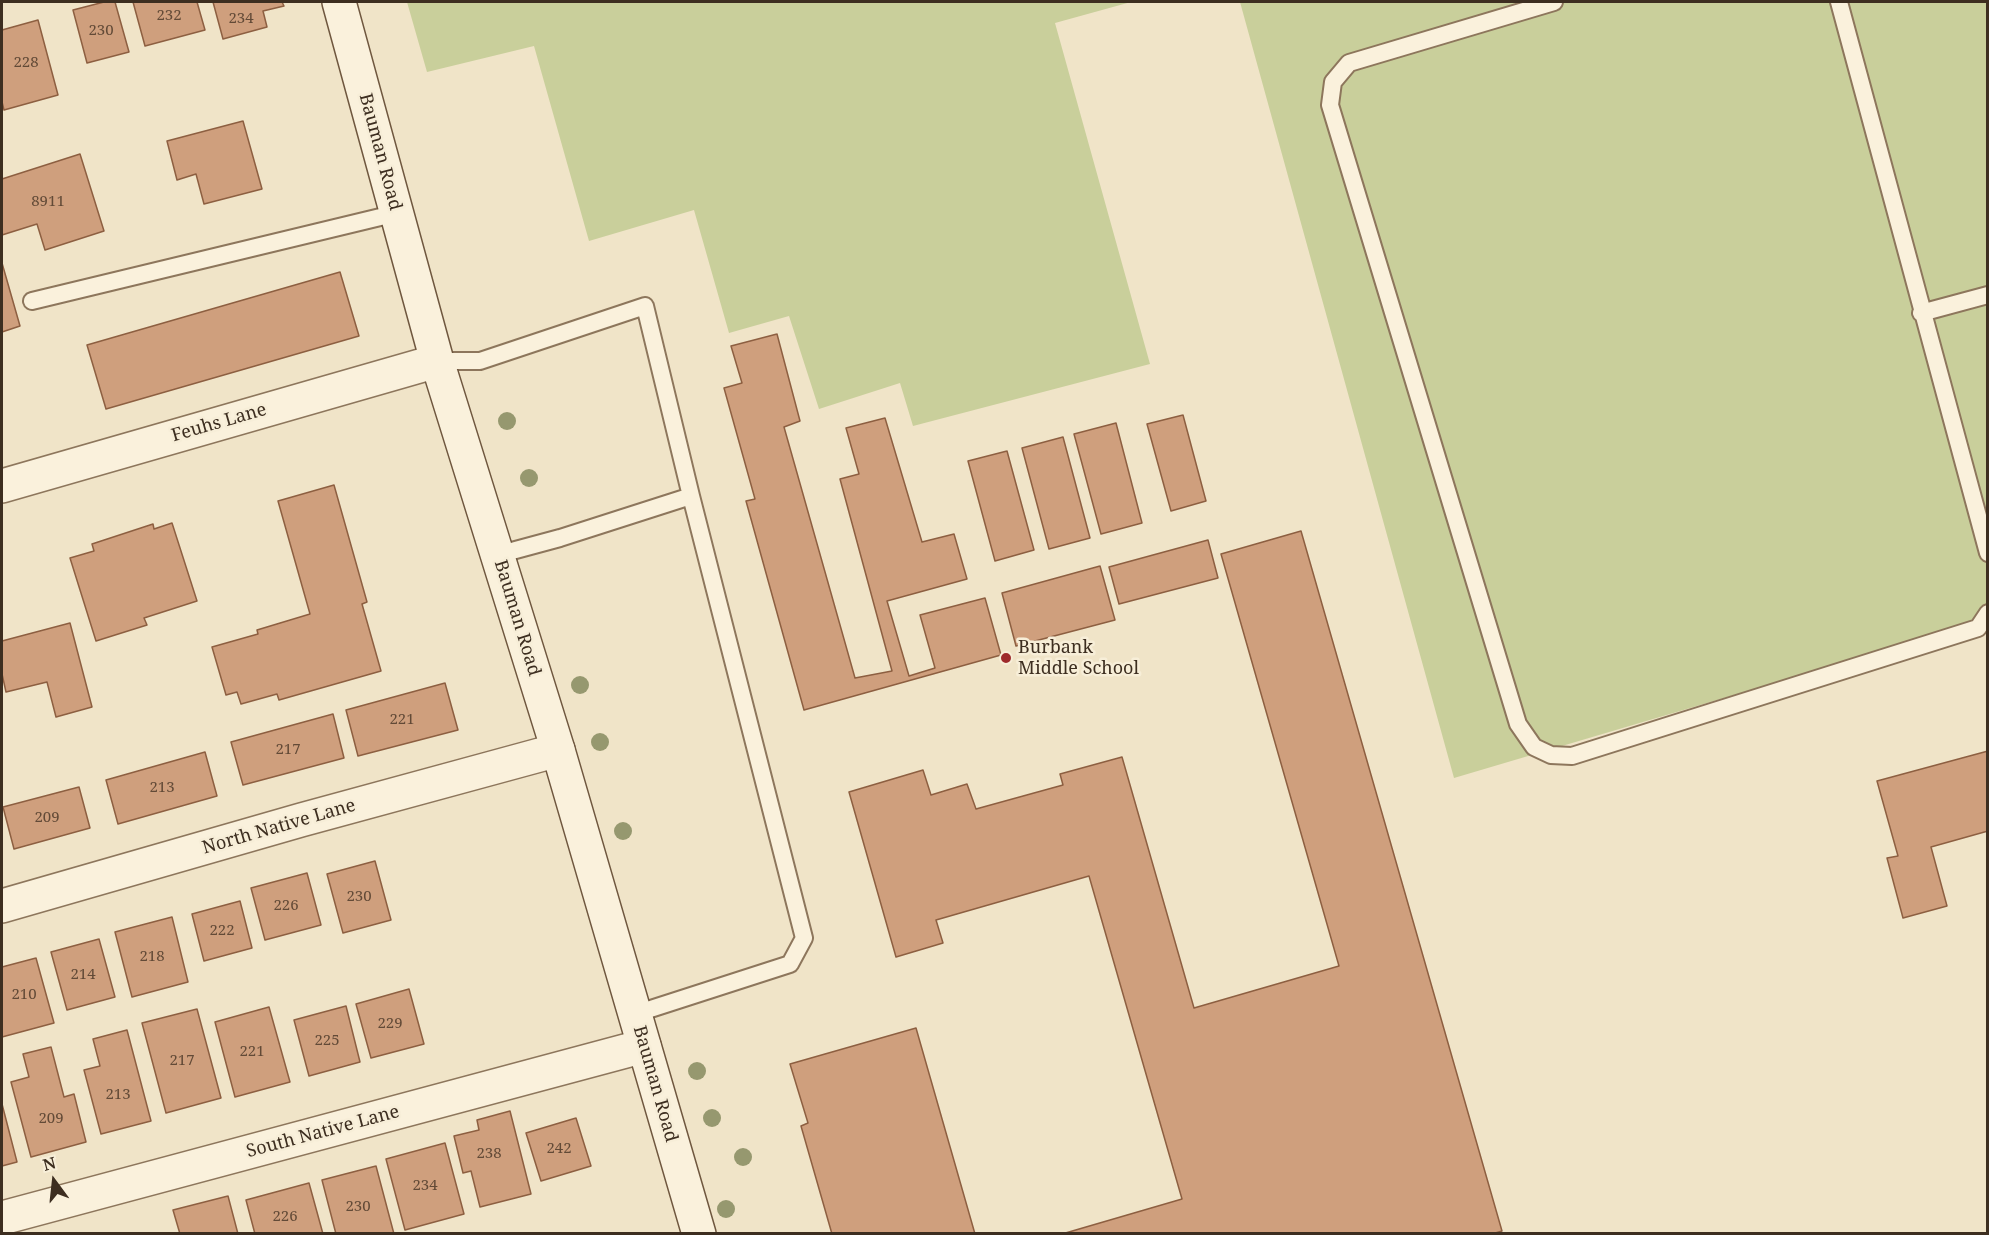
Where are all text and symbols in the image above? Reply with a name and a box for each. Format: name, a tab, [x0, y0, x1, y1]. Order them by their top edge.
house number: 232	[156, 7, 182, 25]
house number: 234	[228, 10, 254, 28]
house number: 230	[88, 22, 114, 40]
house number: 228	[13, 54, 39, 72]
street label: Bauman Road	[354, 91, 406, 213]
house number: 8911	[31, 193, 65, 211]
street label: Feuhs Lane	[169, 399, 269, 447]
street label: Bauman Road	[489, 557, 545, 679]
place label: Burbank Middle School	[1018, 637, 1139, 680]
marker: Burbank Middle School	[999, 651, 1013, 665]
house number: 221	[389, 711, 415, 729]
house number: 217	[275, 741, 301, 759]
house number: 213	[149, 779, 175, 797]
street label: North Native Lane	[200, 795, 358, 859]
house number: 209	[34, 809, 60, 827]
house number: 230	[346, 888, 372, 906]
house number: 226	[273, 897, 299, 915]
house number: 222	[209, 922, 235, 940]
house number: 218	[139, 948, 165, 966]
house number: 214	[70, 966, 96, 984]
house number: 210	[11, 986, 37, 1004]
house number: 229	[377, 1015, 403, 1033]
street label: Bauman Road	[628, 1023, 682, 1145]
house number: 225	[314, 1032, 340, 1050]
house number: 221	[239, 1043, 265, 1061]
house number: 217	[169, 1052, 195, 1070]
house number: 213	[105, 1086, 131, 1104]
street label: South Native Lane	[244, 1101, 402, 1163]
house number: 209	[38, 1110, 64, 1128]
house number: 242	[546, 1140, 572, 1158]
house number: 238	[476, 1145, 502, 1163]
north arrow	[24, 1151, 84, 1211]
text: N	[40, 1151, 58, 1176]
house number: 234	[412, 1177, 438, 1195]
house number: 230	[345, 1198, 371, 1216]
house number: 226	[272, 1208, 298, 1226]

